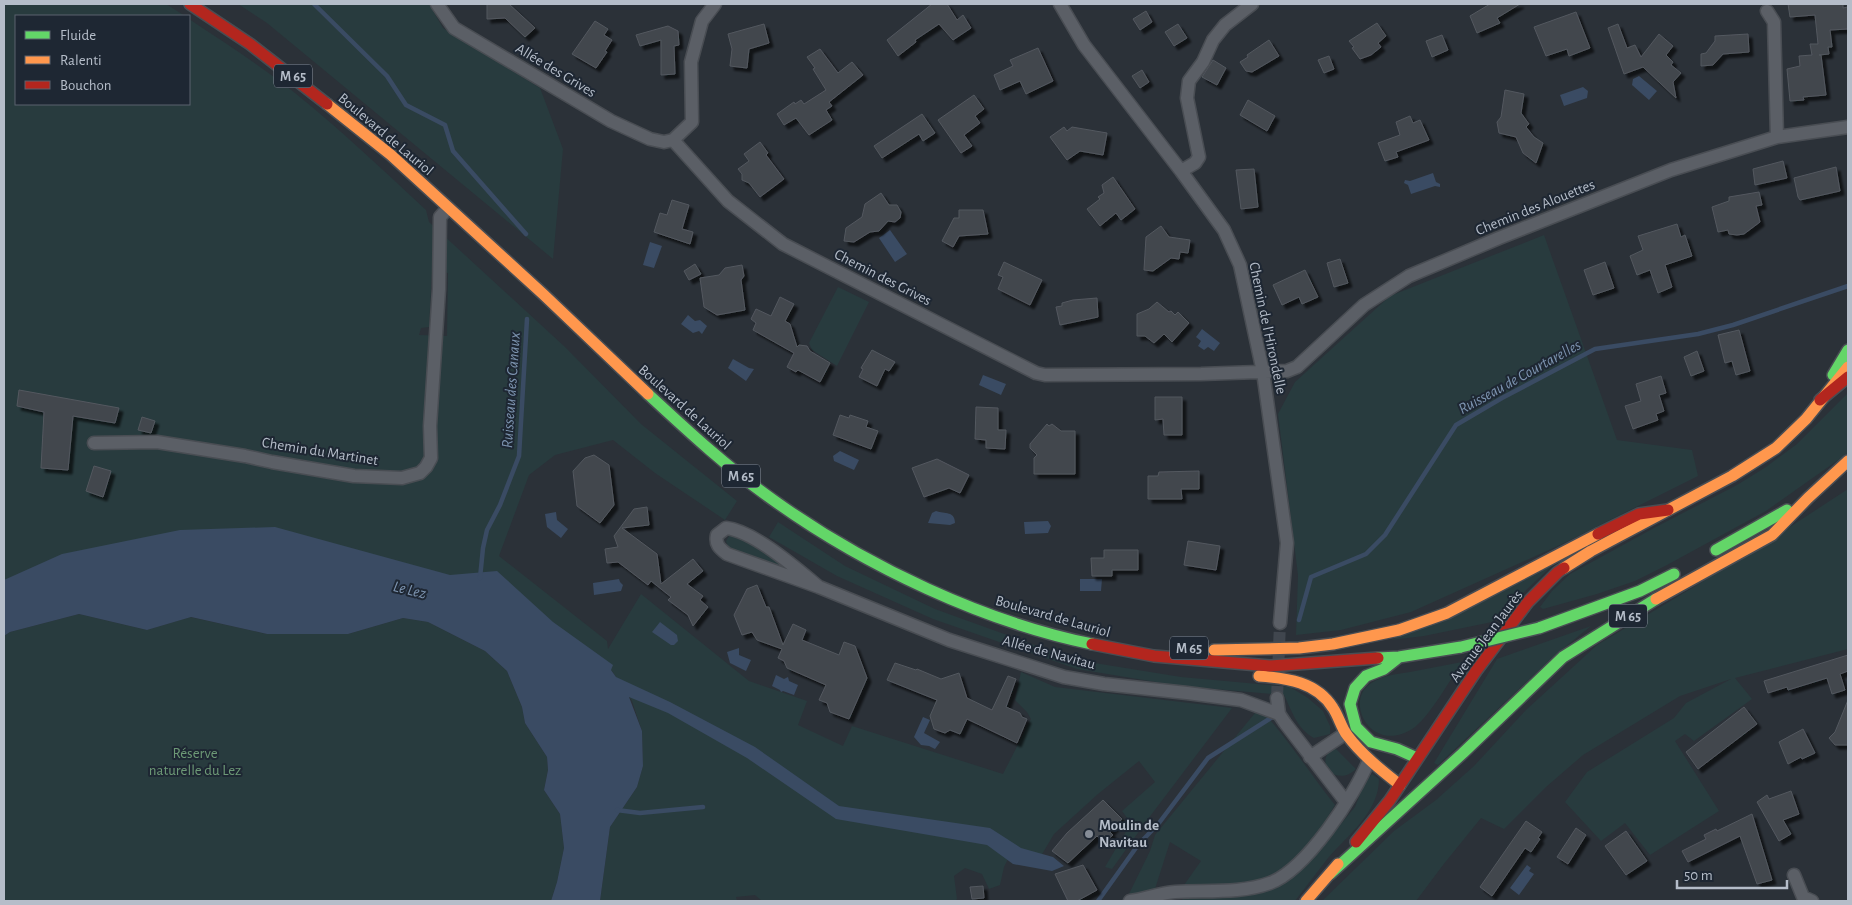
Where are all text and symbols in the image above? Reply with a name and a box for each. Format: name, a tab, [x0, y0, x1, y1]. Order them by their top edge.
legend	[15, 15, 190, 105]
text: Fluide	[60, 28, 96, 43]
street label: Allée des Grives	[513, 41, 599, 100]
text: Ralenti	[60, 53, 102, 68]
road number: M 65	[274, 64, 312, 88]
text: Bouchon	[60, 78, 111, 93]
street label: Boulevard de Lauriol	[335, 90, 436, 178]
street label: Chemin des Alouettes	[1473, 177, 1597, 238]
street label: Chemin des Grives	[832, 247, 934, 308]
street label: Chemin de l'Hirondelle	[1246, 261, 1289, 395]
water label: Ruisseau des Canaux	[499, 331, 523, 449]
water label: Ruisseau de Courtarelles	[1456, 337, 1583, 417]
street label: Boulevard de Lauriol	[635, 362, 734, 453]
street label: Chemin du Martinet	[261, 435, 379, 468]
road number: M 65	[722, 464, 760, 488]
water label: Le Lez	[392, 578, 428, 602]
street label: Avenue Jean Jaurès	[1447, 588, 1526, 685]
street label: Boulevard de Lauriol	[994, 593, 1112, 640]
road number: M 65	[1609, 604, 1647, 628]
street label: Allée de Navitau	[1001, 633, 1097, 672]
road number: M 65	[1170, 636, 1208, 660]
park label: Réserve naturelle du Lez	[149, 746, 241, 778]
place label: Moulin de Navitau	[1099, 818, 1159, 850]
marker: Moulin de Navitau	[1083, 828, 1095, 840]
scale bar	[1677, 858, 1787, 890]
text: 50 m	[1684, 868, 1713, 883]

